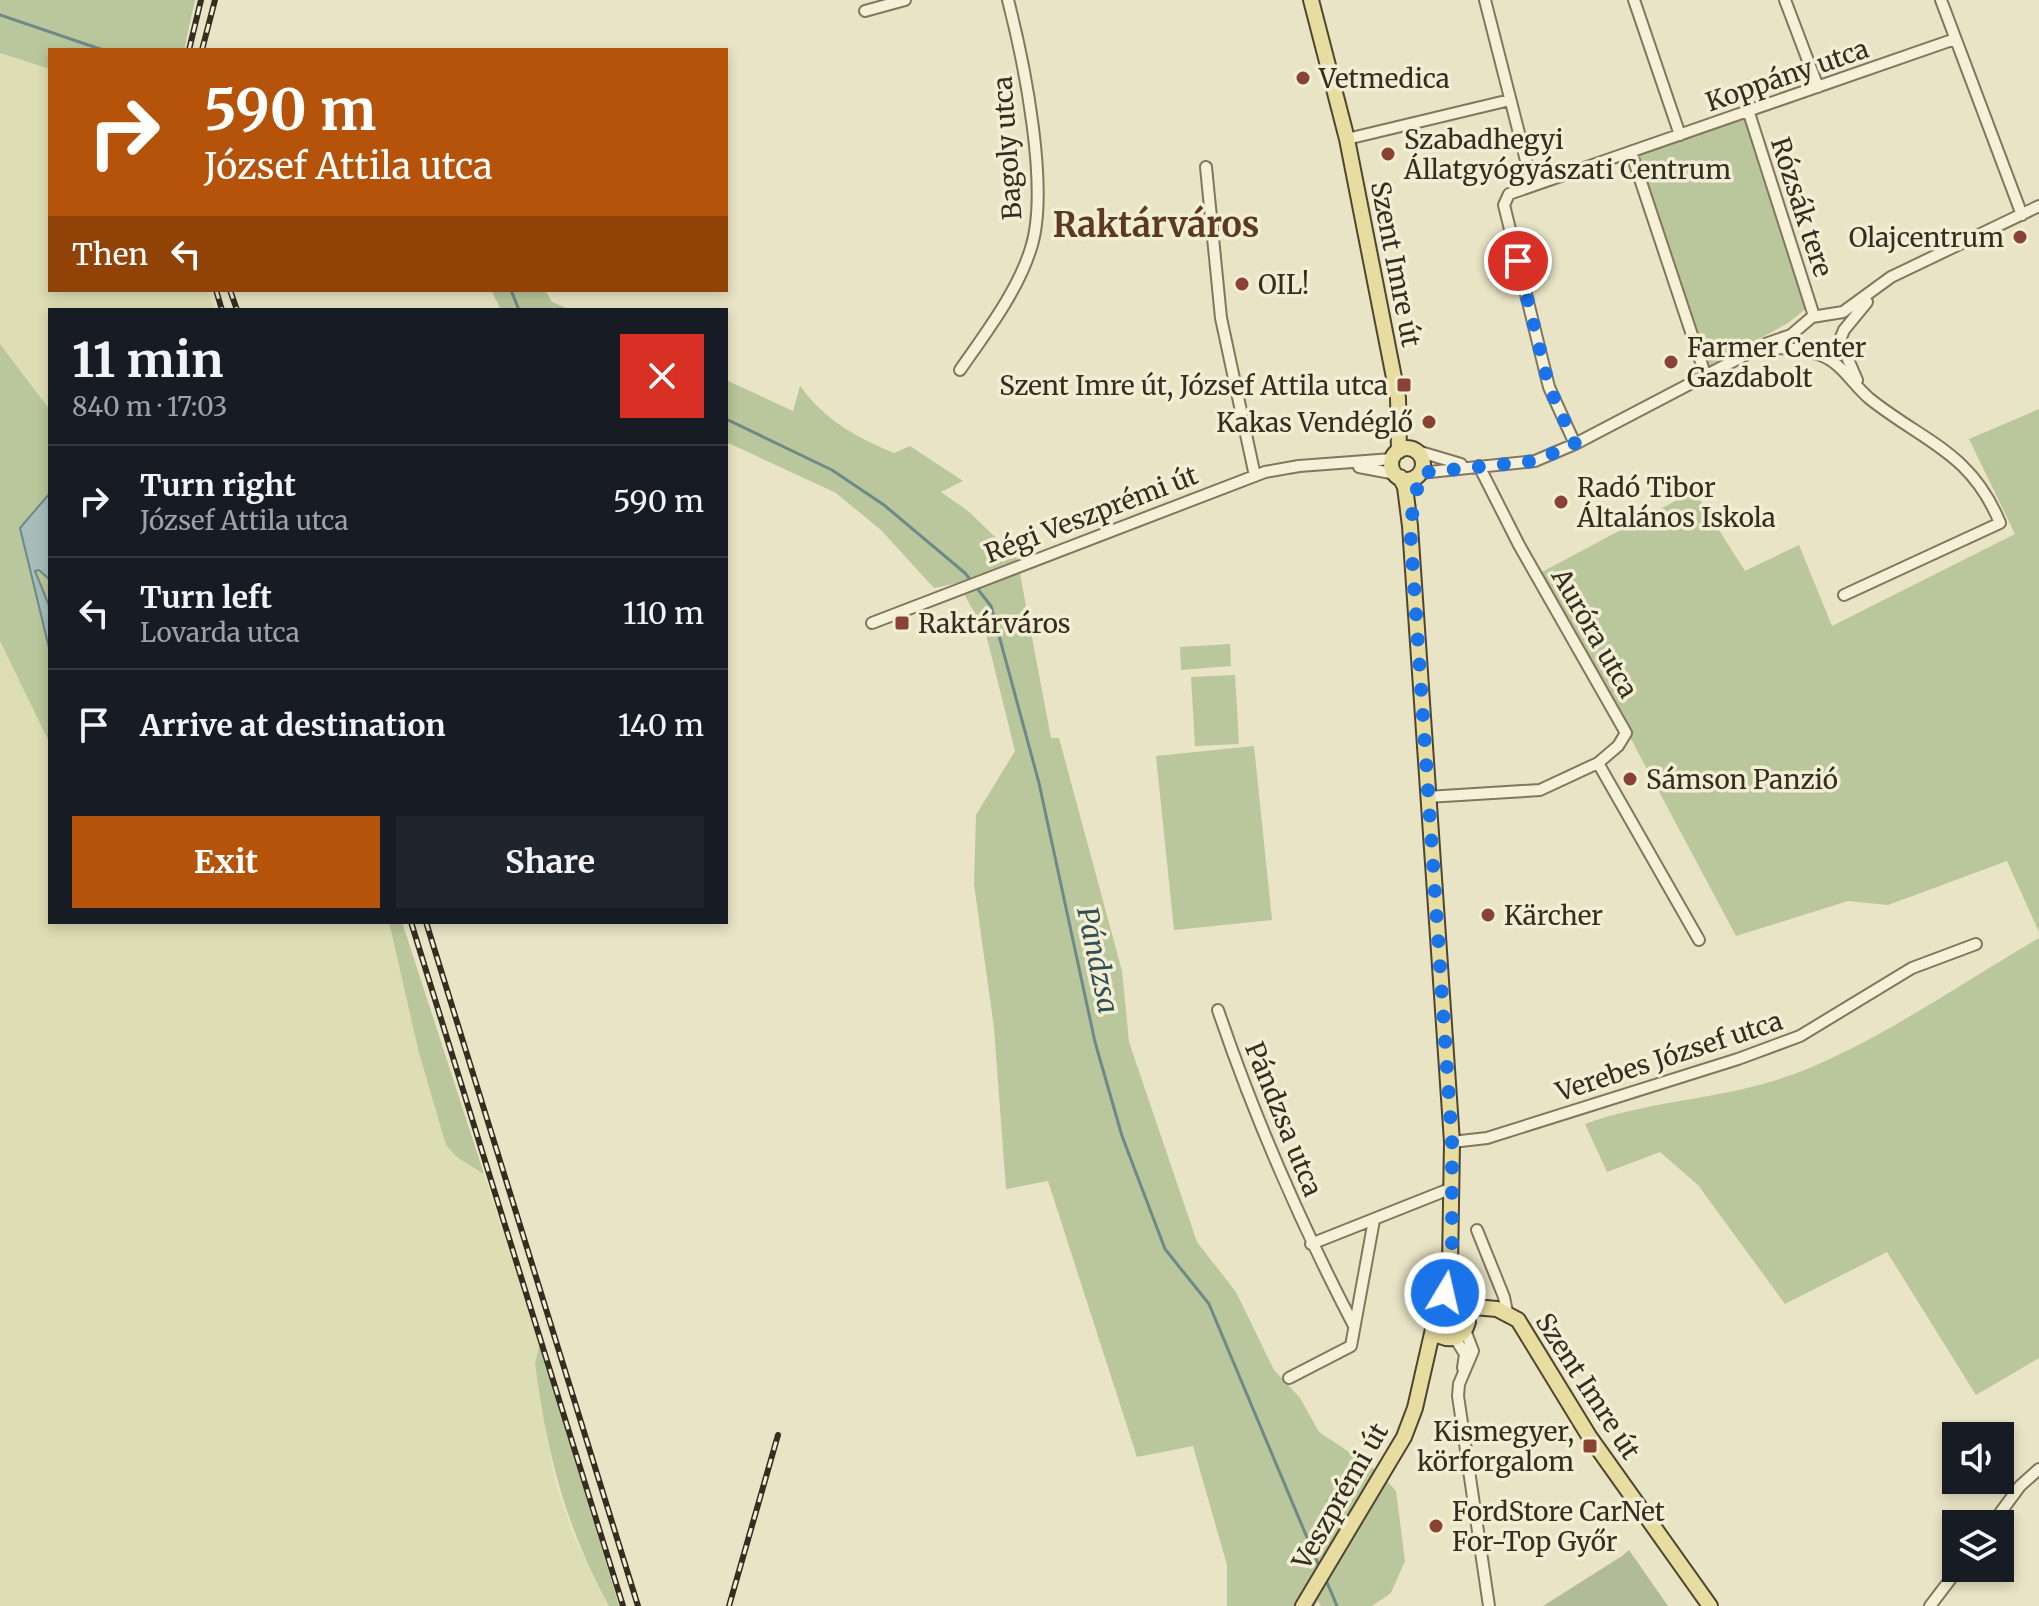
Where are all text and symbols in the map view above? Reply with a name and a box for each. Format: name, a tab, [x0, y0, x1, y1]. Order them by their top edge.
street label: Koppány utca	[1701, 32, 1873, 118]
place label: Vetmedica	[1318, 62, 1450, 95]
marker: Vetmedica	[1294, 69, 1312, 87]
text: 590 m	[204, 75, 376, 145]
street label: Bagoly utca	[986, 75, 1028, 221]
icon: right	[72, 80, 176, 184]
place label: Szabadhegyi Állatgyógyászati Centrum	[1403, 123, 1731, 186]
street label: Rózsák tere	[1764, 133, 1840, 281]
text: József Attila utca	[204, 144, 492, 189]
marker: Szabadhegyi Állatgyógyászati Centrum	[1379, 145, 1397, 163]
street label: Szent Imre út	[1364, 179, 1428, 349]
district label: Raktárváros	[1053, 204, 1259, 246]
place label: Olajcentrum	[1849, 221, 2004, 254]
pin	[1484, 227, 1552, 295]
marker: Olajcentrum	[2011, 228, 2029, 246]
icon: left	[164, 232, 208, 276]
text: Then	[72, 235, 148, 273]
icon: arrive	[1496, 239, 1540, 283]
place label: OIL!	[1258, 268, 1309, 301]
marker: OIL!	[1233, 275, 1251, 293]
text: 11 min	[72, 330, 224, 390]
place label: Farmer Center Gazdabolt	[1687, 331, 1867, 394]
button: close	[620, 334, 704, 418]
marker: Farmer Center Gazdabolt	[1662, 353, 1680, 371]
place label: Szent Imre út, József Attila utca	[999, 369, 1388, 402]
marker: Szent Imre út, József Attila utca	[1395, 376, 1413, 394]
text: 840 m · 17:03	[72, 390, 227, 423]
place label: Kakas Vendéglő	[1216, 406, 1413, 439]
marker: Kakas Vendéglő	[1420, 413, 1438, 431]
street label: Régi Veszprémi út	[980, 458, 1202, 570]
text: Turn right	[140, 466, 296, 504]
place label: Radó Tibor Általános Iskola	[1576, 471, 1776, 534]
icon: right	[72, 479, 116, 523]
text: 590 m	[613, 482, 704, 520]
marker: Radó Tibor Általános Iskola	[1552, 493, 1570, 511]
text: József Attila utca	[140, 504, 348, 537]
street label: Auróra utca	[1544, 561, 1645, 704]
text: Turn left	[140, 578, 272, 616]
icon: left	[72, 591, 116, 635]
text: 110 m	[623, 594, 704, 632]
place label: Raktárváros	[918, 607, 1071, 640]
marker: Raktárváros	[893, 614, 911, 632]
text: Lovarda utca	[140, 616, 300, 649]
icon: arrive	[72, 703, 116, 747]
text: Arrive at destination	[140, 706, 446, 744]
text: 140 m	[618, 706, 704, 744]
place label: Sámson Panzió	[1646, 763, 1838, 796]
marker: Sámson Panzió	[1621, 770, 1639, 788]
button: Exit	[72, 816, 380, 908]
button: Share	[396, 816, 704, 908]
place label: Kärcher	[1504, 899, 1603, 932]
water label: Pándzsa	[1069, 903, 1127, 1017]
marker: Kärcher	[1479, 906, 1497, 924]
street label: Verebes József utca	[1551, 1004, 1786, 1108]
street label: Pándzsa utca	[1238, 1037, 1330, 1201]
position arrow	[1403, 1251, 1487, 1335]
street label: Szent Imre út	[1529, 1307, 1647, 1465]
place label: Kismegyer, körforgalom	[1417, 1415, 1574, 1478]
street label: Veszprémi út	[1284, 1417, 1395, 1576]
map controls	[1942, 1422, 2014, 1582]
button: sound	[1942, 1422, 2014, 1494]
marker: Kismegyer, körforgalom	[1581, 1437, 1599, 1455]
place label: FordStore CarNet For-Top Győr	[1452, 1495, 1665, 1558]
button: layers	[1942, 1510, 2014, 1582]
marker: FordStore CarNet For-Top Győr	[1427, 1517, 1445, 1535]

